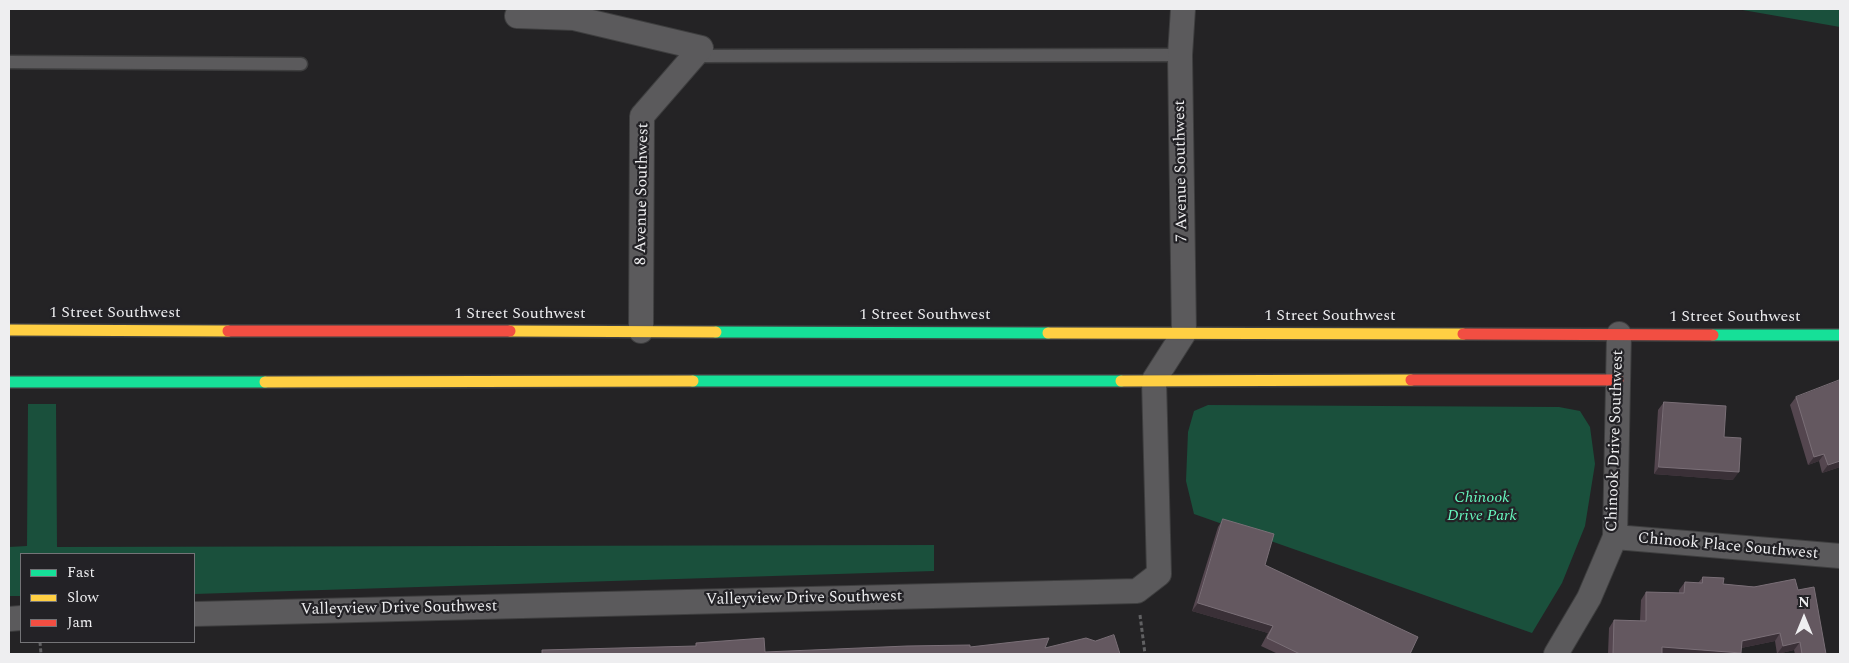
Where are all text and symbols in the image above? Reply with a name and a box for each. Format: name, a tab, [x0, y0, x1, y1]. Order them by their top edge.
street label: 7 Avenue Southwest	[1171, 100, 1193, 242]
street label: 8 Avenue Southwest	[632, 123, 654, 265]
street label: 1 Street Southwest	[49, 304, 181, 324]
street label: 1 Street Southwest	[454, 305, 586, 325]
street label: 1 Street Southwest	[859, 306, 991, 326]
street label: 1 Street Southwest	[1264, 307, 1396, 327]
street label: 1 Street Southwest	[1669, 308, 1801, 328]
street label: Chinook Drive Southwest	[1603, 350, 1629, 532]
park label: Chinook Drive Park	[1447, 489, 1517, 527]
street label: Chinook Place Southwest	[1637, 530, 1819, 564]
legend	[20, 553, 195, 643]
text: Fast	[67, 561, 95, 584]
text: Slow	[67, 586, 99, 609]
street label: Valleyview Drive Southwest	[705, 588, 903, 610]
text: N	[1798, 592, 1810, 613]
north arrow	[1779, 593, 1829, 643]
street label: Valleyview Drive Southwest	[300, 598, 498, 620]
text: Jam	[67, 611, 93, 634]

